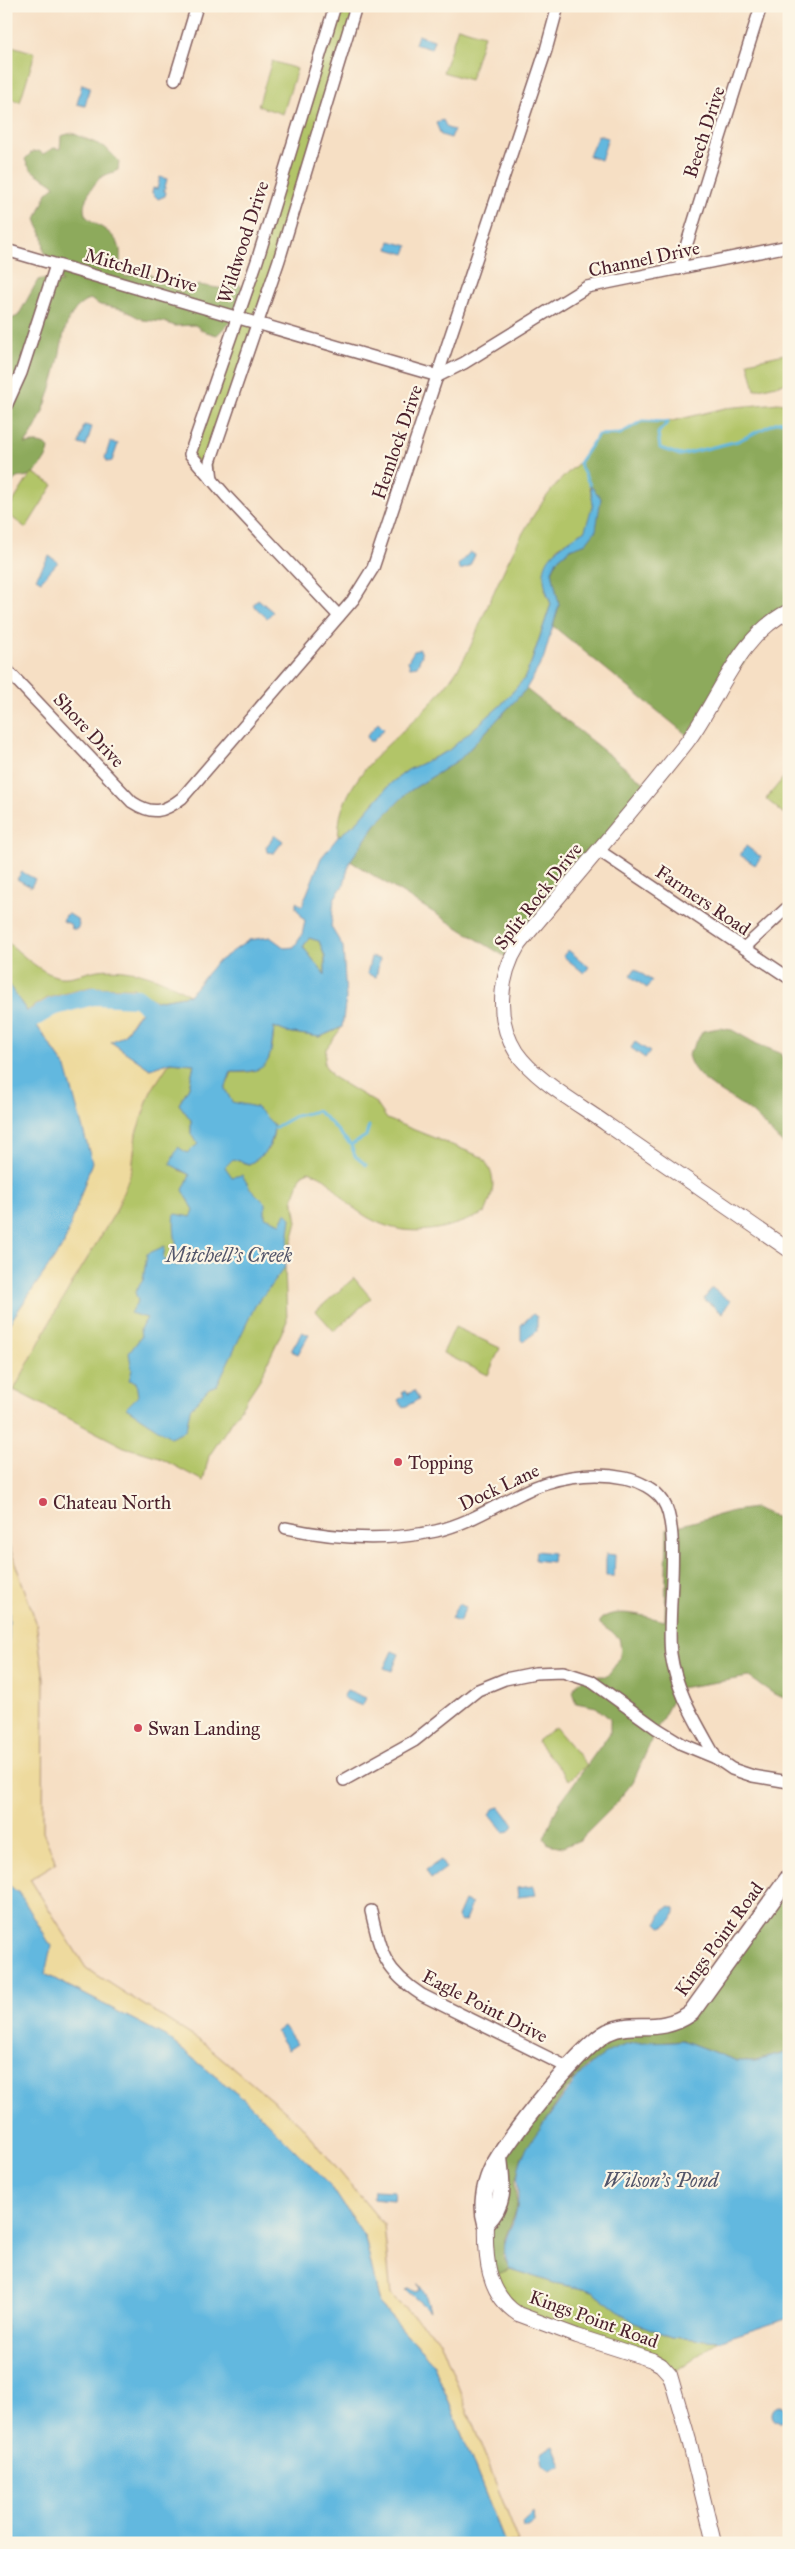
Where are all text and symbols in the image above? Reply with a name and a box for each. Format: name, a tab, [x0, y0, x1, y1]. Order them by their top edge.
street label: Beech Drive	[678, 83, 730, 181]
street label: Wildwood Drive	[212, 178, 274, 306]
street label: Channel Drive	[586, 236, 702, 282]
street label: Mitchell Drive	[82, 243, 200, 297]
street label: Hemlock Drive	[367, 382, 427, 502]
street label: Shore Drive	[49, 688, 130, 772]
street label: Split Rock Drive	[489, 838, 587, 954]
street label: Farmers Road	[651, 860, 755, 940]
water label: Mitchell's Creek	[164, 1243, 292, 1267]
place label: Topping	[408, 1451, 473, 1475]
marker: Topping	[392, 1456, 404, 1468]
street label: Dock Lane	[455, 1458, 543, 1516]
place label: Chateau North	[53, 1491, 172, 1514]
marker: Chateau North	[37, 1496, 49, 1508]
place label: Swan Landing	[148, 1717, 260, 1741]
marker: Swan Landing	[132, 1722, 144, 1734]
street label: Kings Point Road	[670, 1877, 769, 2001]
street label: Eagle Point Drive	[418, 1964, 552, 2048]
water label: Wilson's Pond	[603, 2168, 720, 2192]
street label: Kings Point Road	[526, 2285, 662, 2354]

